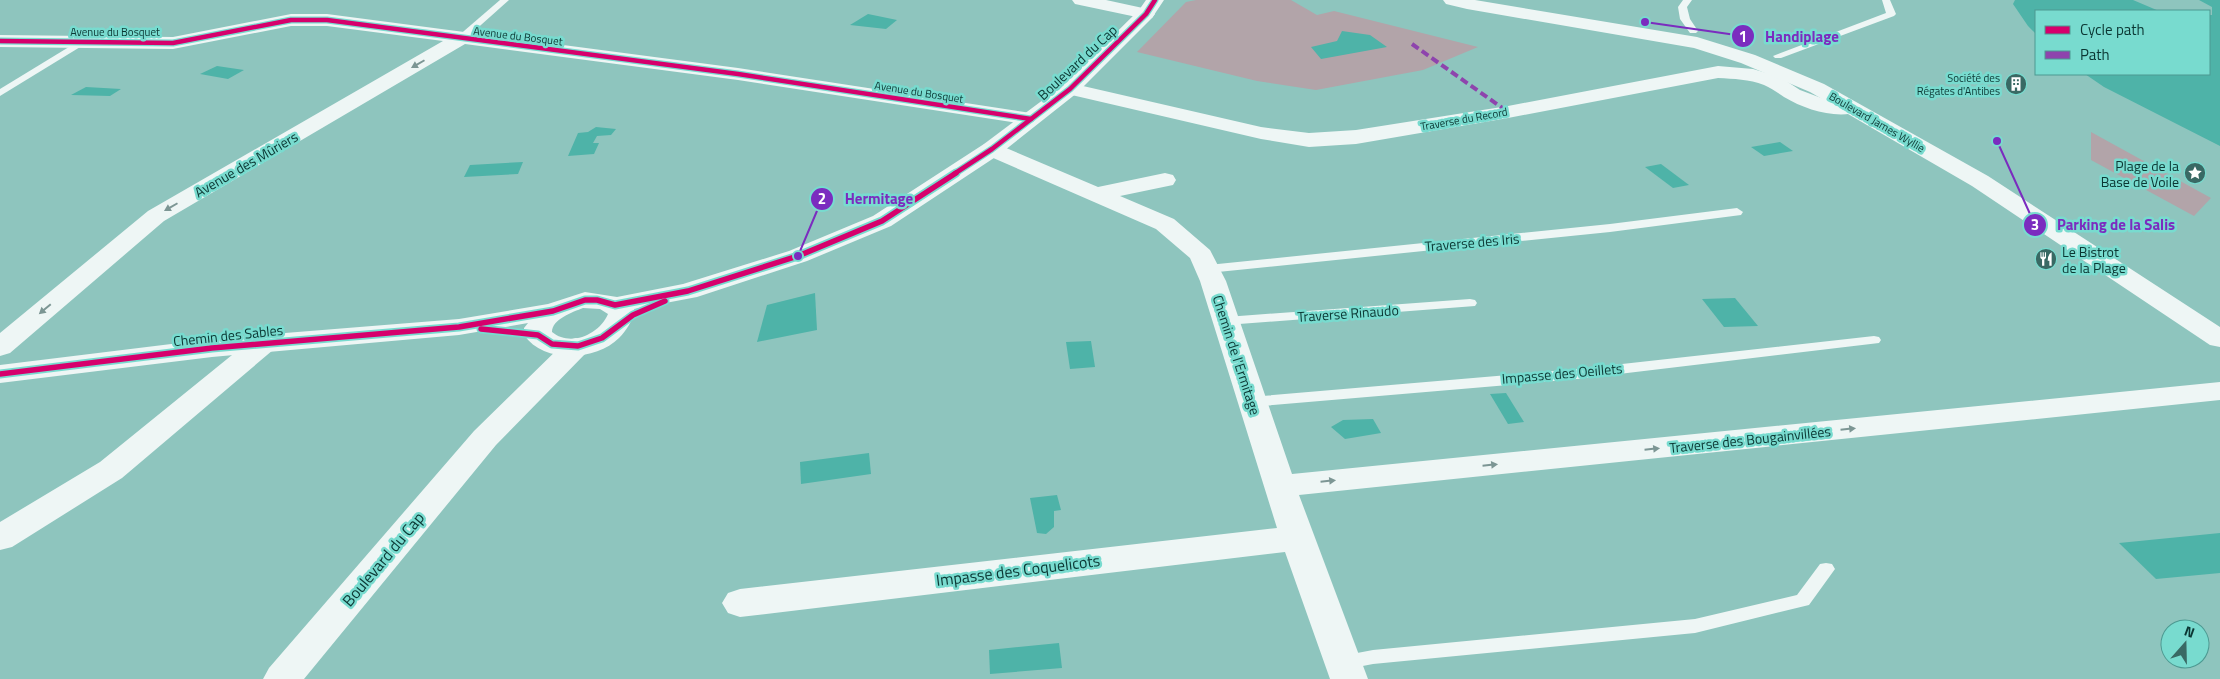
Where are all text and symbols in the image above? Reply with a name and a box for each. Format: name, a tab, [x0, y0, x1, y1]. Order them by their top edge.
legend	[2035, 10, 2210, 75]
text: Cycle path	[2080, 18, 2145, 41]
street label: Boulevard du Cap	[1032, 19, 1122, 105]
callout: Handiplage	[1730, 21, 1849, 51]
street label: Avenue du Bosquet	[473, 23, 564, 49]
street label: Avenue du Bosquet	[70, 24, 160, 40]
text: 1	[1739, 25, 1747, 48]
text: Handiplage	[1765, 25, 1839, 48]
text: Path	[2080, 43, 2110, 66]
one-way arrow	[411, 59, 424, 68]
place label: Société des Régates d'Antibes	[1917, 70, 2000, 99]
building icon: Société des Régates d'Antibes	[2004, 72, 2028, 96]
street label: Avenue du Bosquet	[873, 77, 965, 107]
street label: Boulevard James Wyllie	[1826, 88, 1928, 156]
street label: Traverse du Record	[1419, 103, 1509, 135]
street label: Avenue des Mûriers	[190, 126, 302, 202]
place label: Plage de la Base de Voile	[2101, 155, 2179, 192]
place icon: Plage de la Base de Voile	[2183, 161, 2207, 185]
callout: Hermitage	[810, 184, 923, 214]
text: 2	[818, 187, 826, 210]
text: Hermitage	[845, 187, 914, 210]
one-way arrow	[165, 203, 178, 212]
callout: Parking de la Salis	[2022, 210, 2185, 240]
text: 3	[2031, 213, 2039, 236]
text: Parking de la Salis	[2057, 213, 2175, 236]
street label: Traverse des Iris	[1424, 227, 1520, 257]
place label: Le Bistrot de la Plage	[2062, 241, 2126, 278]
restaurant icon: Le Bistrot de la Plage	[2034, 247, 2058, 271]
street label: Chemin de l'Ermitage	[1208, 292, 1266, 418]
street label: Traverse Rinaudo	[1297, 299, 1399, 327]
one-way arrow	[39, 304, 52, 315]
street label: Chemin des Sables	[172, 319, 284, 351]
street label: Impasse des Oeillets	[1501, 357, 1623, 389]
street label: Traverse des Bougainvillées	[1668, 420, 1832, 458]
one-way arrow	[1840, 425, 1856, 433]
one-way arrow	[1644, 444, 1660, 452]
one-way arrow	[1482, 461, 1498, 469]
one-way arrow	[1321, 477, 1337, 485]
street label: Boulevard du Cap	[336, 506, 430, 612]
street label: Impasse des Coquelicots	[935, 548, 1101, 592]
north arrow	[2160, 619, 2210, 669]
text: N	[2181, 620, 2198, 643]

